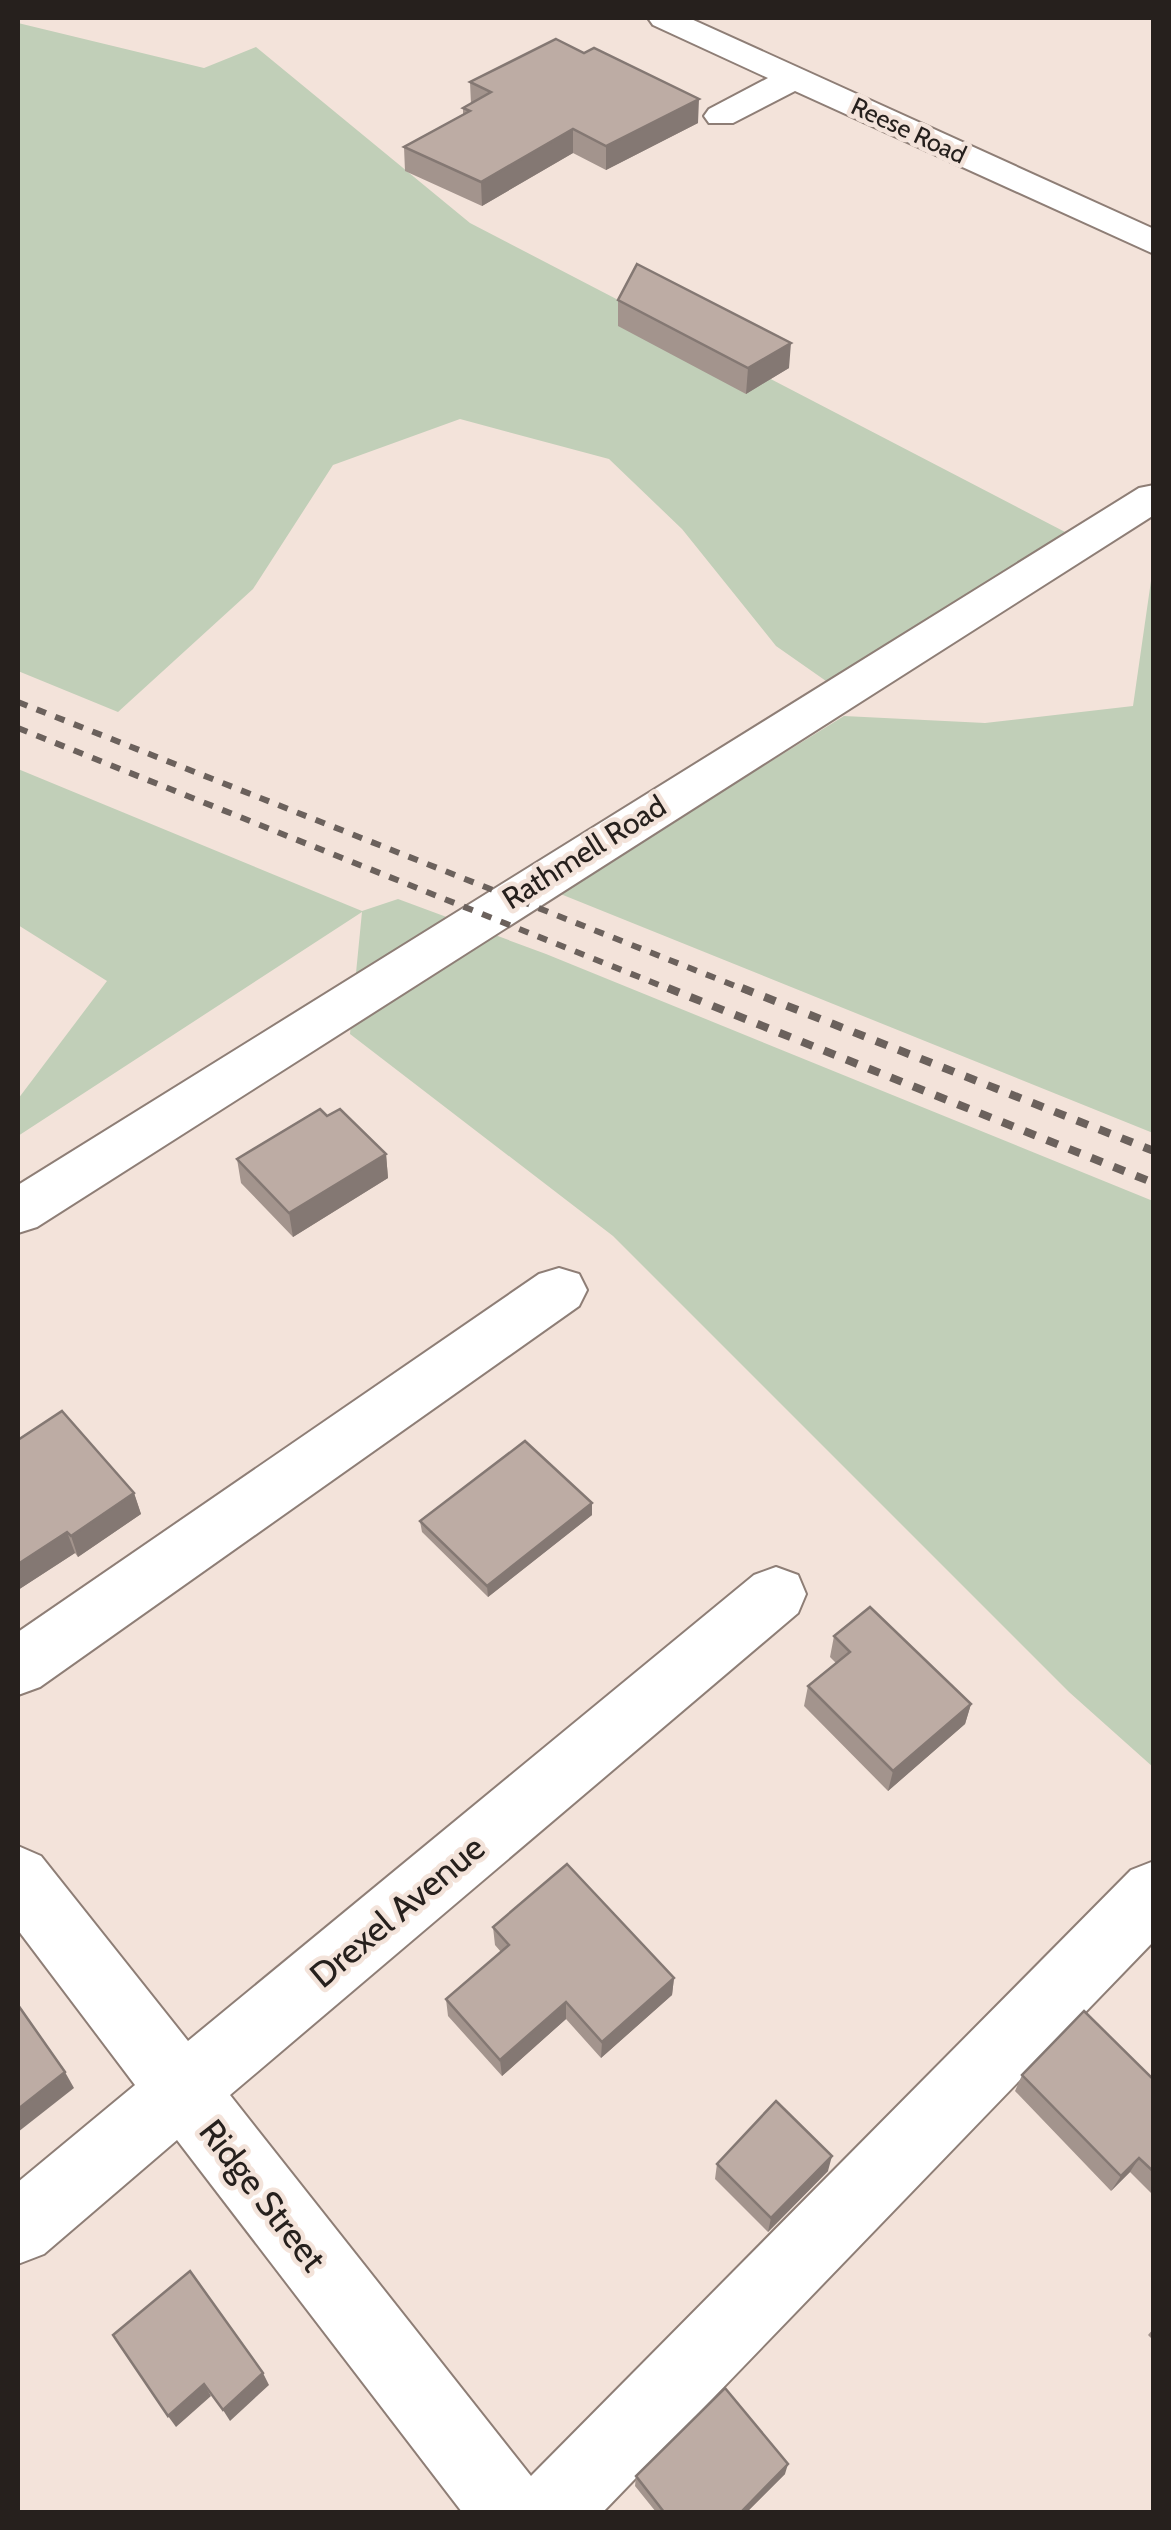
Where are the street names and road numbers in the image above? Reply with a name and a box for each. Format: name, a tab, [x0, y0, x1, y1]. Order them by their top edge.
street label: Reese Road	[847, 90, 971, 170]
street label: Rathmell Road	[495, 787, 673, 917]
street label: Drexel Avenue	[301, 1826, 493, 1996]
street label: Ridge Street	[190, 2110, 336, 2280]

